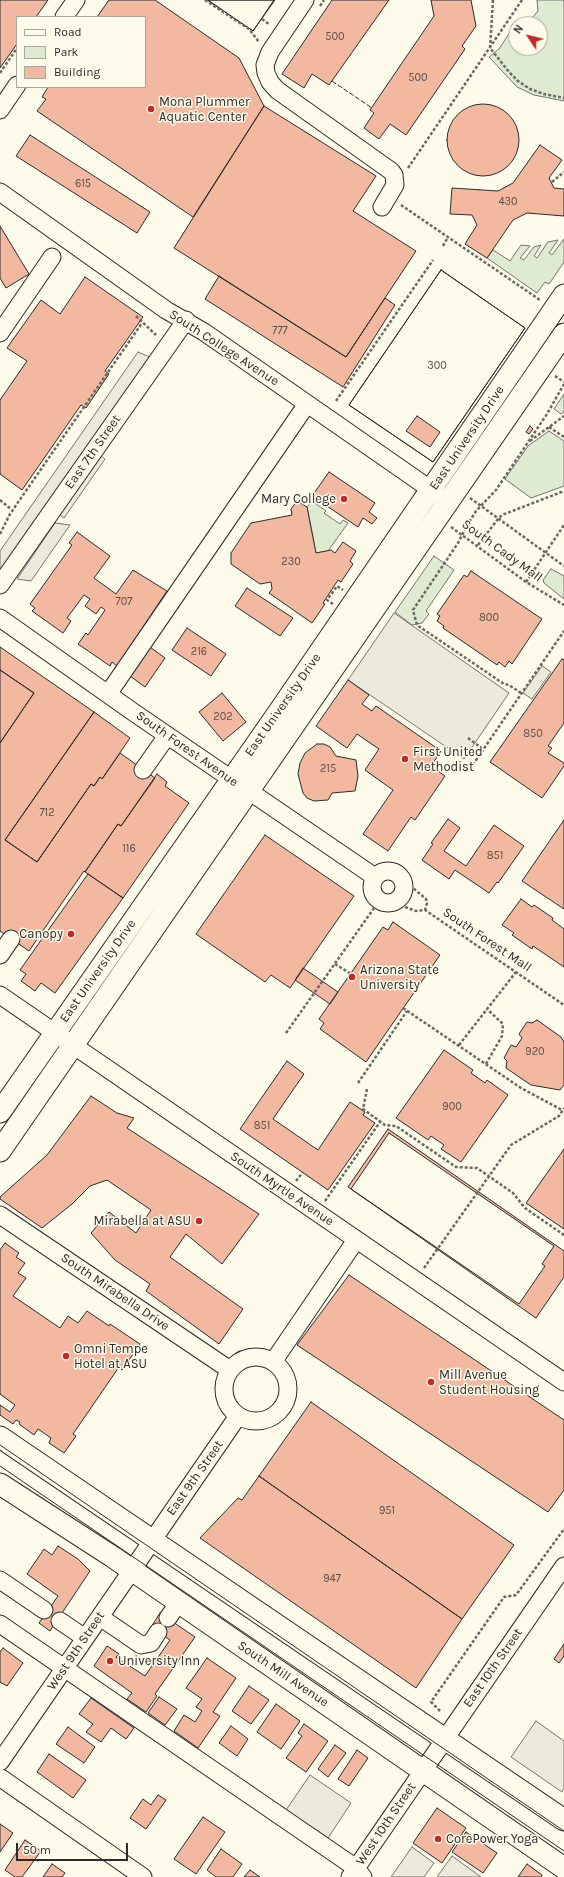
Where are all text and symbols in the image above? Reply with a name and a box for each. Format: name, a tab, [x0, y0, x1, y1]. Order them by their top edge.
legend	[16, 16, 146, 88]
north arrow	[508, 16, 548, 56]
text: N	[511, 22, 526, 36]
text: Road	[54, 25, 82, 39]
house number: 500	[325, 30, 345, 44]
text: Park	[54, 45, 78, 59]
text: Building	[54, 65, 100, 79]
house number: 500	[408, 71, 428, 85]
place label: Mona Plummer Aquatic Center	[159, 94, 250, 125]
marker: Mona Plummer Aquatic Center	[146, 104, 156, 114]
house number: 615	[75, 177, 91, 191]
house number: 430	[498, 195, 518, 209]
street label: South College Avenue	[166, 307, 282, 389]
house number: 777	[272, 324, 288, 338]
house number: 300	[427, 359, 447, 373]
street label: East University Drive	[426, 383, 508, 493]
street label: East 7th Street	[62, 412, 124, 492]
place label: Mary College	[261, 491, 336, 507]
marker: Mary College	[339, 494, 349, 504]
street label: South Cady Mall	[459, 516, 545, 586]
house number: 230	[281, 555, 301, 569]
house number: 707	[116, 595, 132, 609]
house number: 800	[479, 611, 499, 625]
house number: 216	[191, 645, 207, 659]
street label: East University Drive	[241, 650, 325, 760]
street label: South Forest Avenue	[133, 708, 241, 790]
house number: 202	[213, 710, 233, 724]
house number: 850	[523, 727, 543, 741]
place label: First United Methodist	[413, 744, 483, 775]
marker: First United Methodist	[400, 754, 410, 764]
house number: 215	[320, 762, 336, 776]
house number: 712	[39, 806, 55, 820]
house number: 116	[122, 842, 136, 856]
house number: 851	[487, 849, 503, 863]
street label: South Forest Mall	[440, 905, 534, 975]
street label: East University Drive	[56, 916, 140, 1026]
place label: Canopy	[19, 926, 63, 942]
marker: Canopy	[66, 929, 76, 939]
place label: Arizona State University	[360, 962, 439, 993]
marker: Arizona State University	[347, 972, 357, 982]
house number: 920	[525, 1045, 545, 1059]
house number: 900	[442, 1100, 462, 1114]
house number: 851	[254, 1119, 270, 1133]
street label: South Myrtle Avenue	[227, 1149, 337, 1229]
place label: Mirabella at ASU	[93, 1213, 191, 1229]
marker: Mirabella at ASU	[194, 1216, 204, 1226]
street label: South Mirabella Drive	[58, 1250, 172, 1334]
place label: Omni Tempe Hotel at ASU	[74, 1341, 148, 1372]
marker: Omni Tempe Hotel at ASU	[61, 1351, 71, 1361]
place label: Mill Avenue Student Housing	[439, 1367, 539, 1398]
marker: Mill Avenue Student Housing	[426, 1377, 436, 1387]
street label: East 9th Street	[163, 1437, 227, 1519]
house number: 951	[379, 1504, 395, 1518]
house number: 947	[323, 1572, 341, 1586]
street label: West 9th Street	[44, 1609, 108, 1693]
street label: East 10th Street	[460, 1626, 526, 1710]
street label: South Mill Avenue	[234, 1638, 332, 1710]
place label: University Inn	[118, 1653, 200, 1669]
marker: University Inn	[105, 1656, 115, 1666]
street label: West 10th Street	[353, 1780, 419, 1868]
place label: CorePower Yoga	[446, 1831, 539, 1847]
marker: CorePower Yoga	[433, 1834, 443, 1844]
scale bar	[18, 1835, 130, 1861]
text: 50 m	[23, 1843, 51, 1857]

